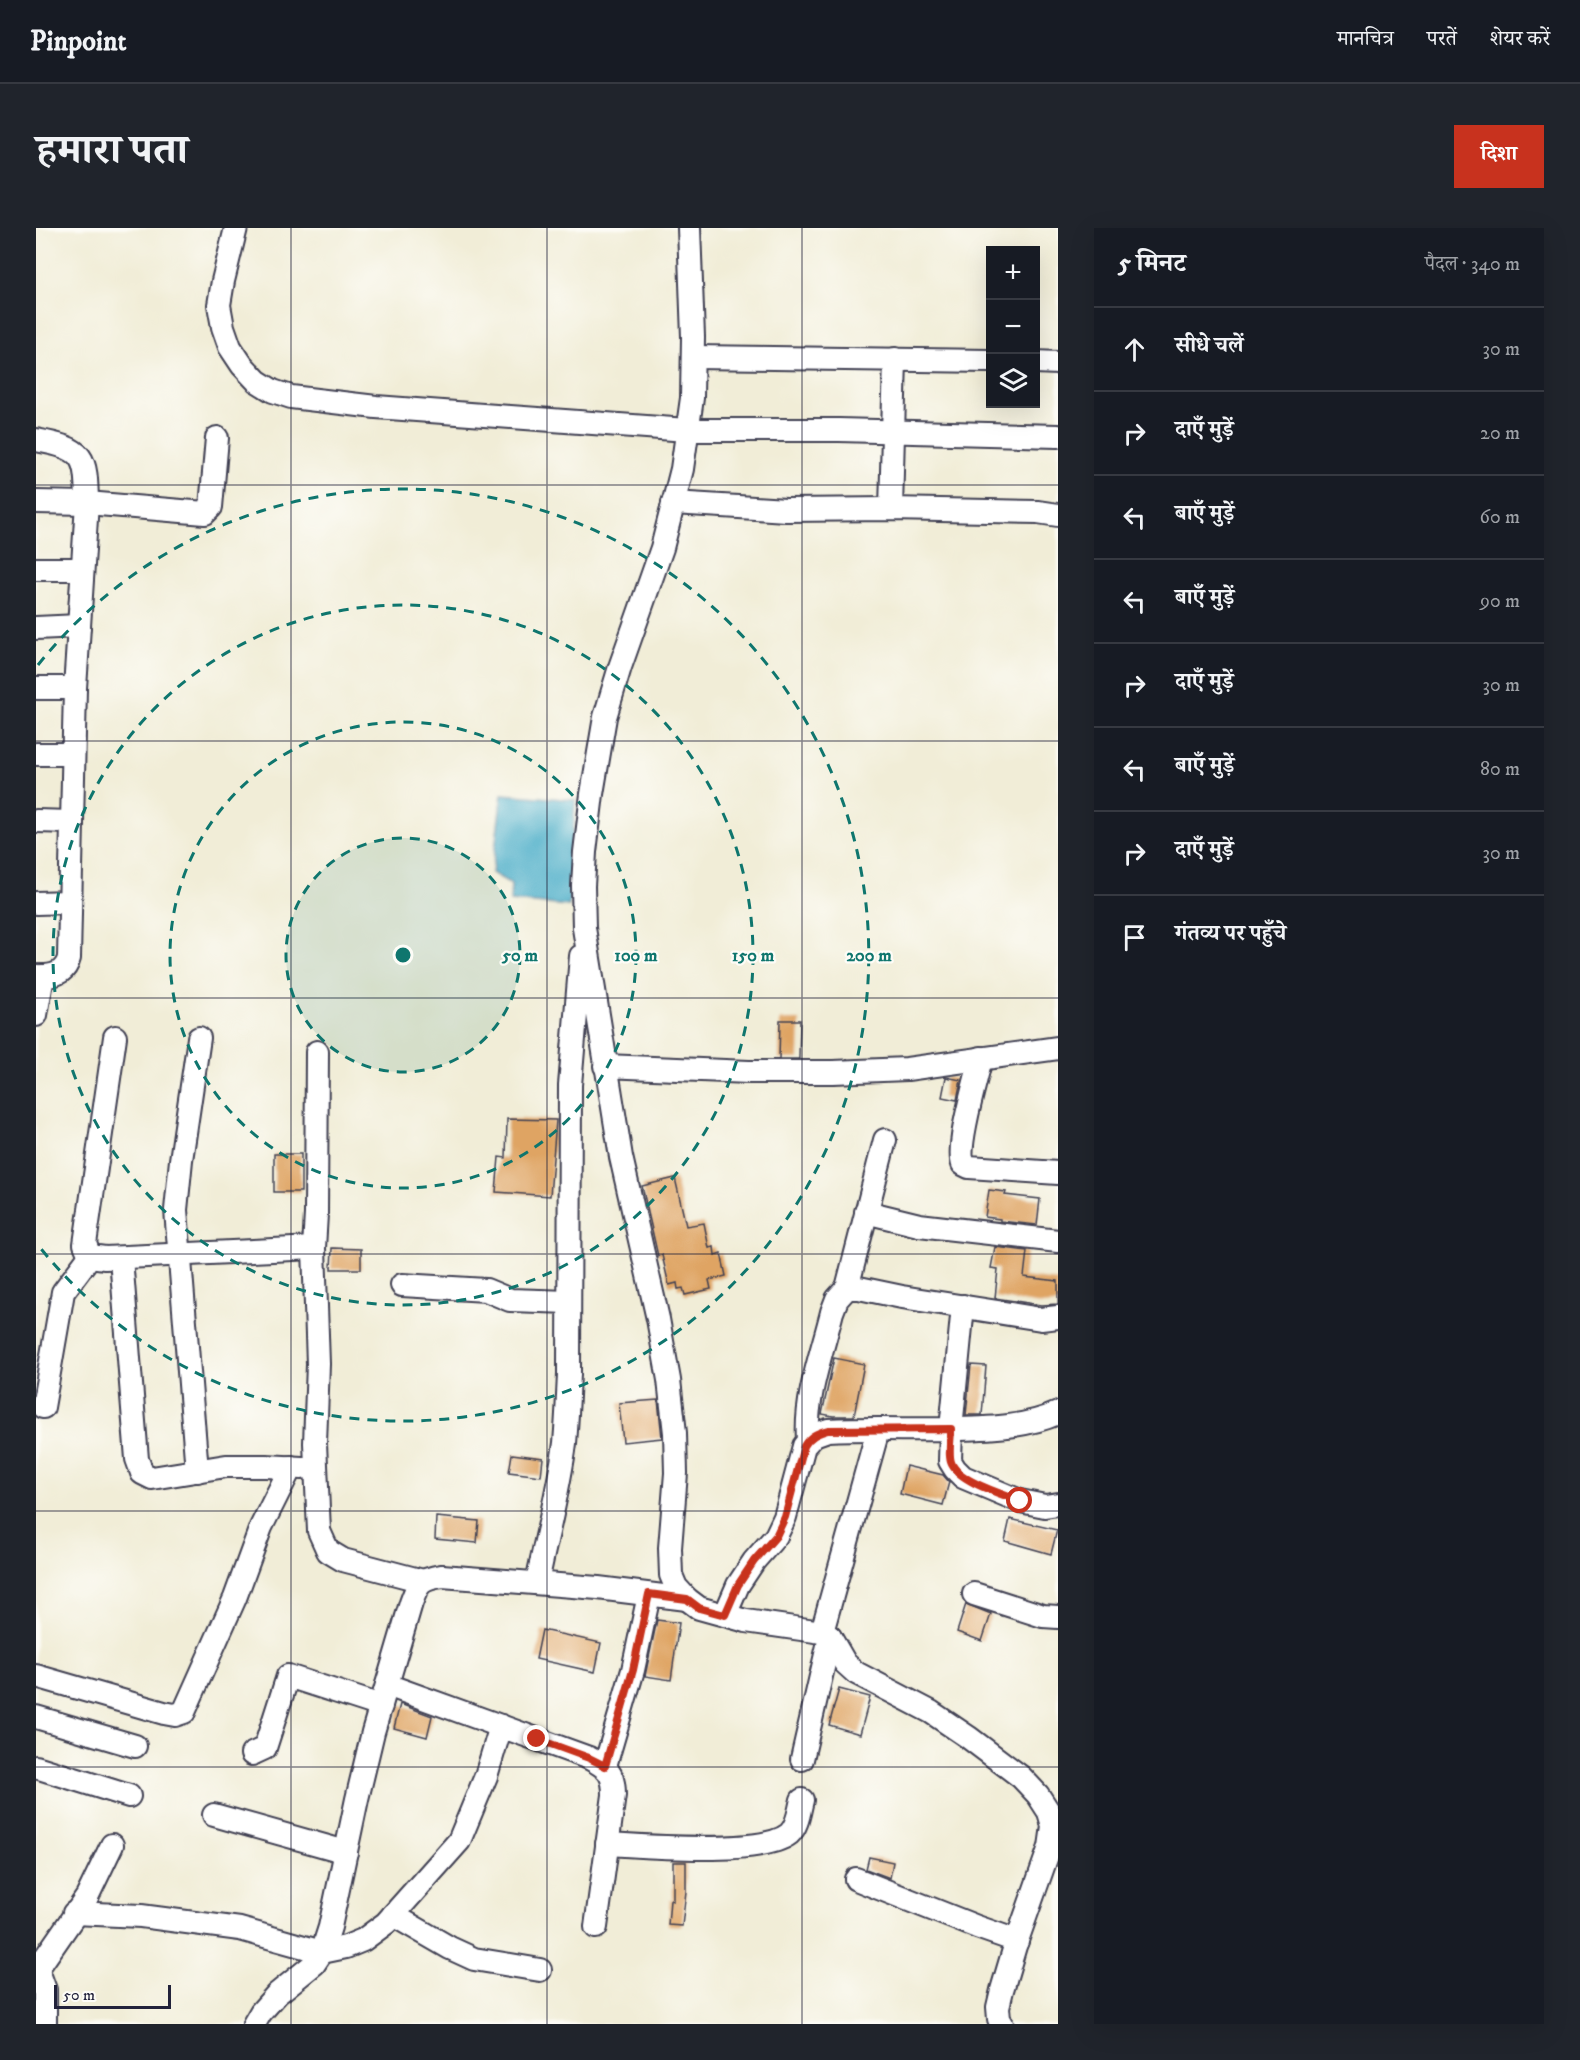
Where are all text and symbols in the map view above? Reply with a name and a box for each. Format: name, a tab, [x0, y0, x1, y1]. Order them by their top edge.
text: Pinpoint	[30, 24, 126, 59]
text: मानचित्र	[1337, 26, 1394, 52]
text: परतें	[1427, 26, 1457, 52]
text: शेयर करें	[1490, 26, 1550, 52]
text: हमारा पता	[36, 125, 188, 177]
button: दिशा	[1454, 125, 1544, 188]
map controls	[986, 246, 1040, 408]
button: +	[986, 246, 1040, 300]
text: 5 मिनट	[1118, 247, 1186, 280]
text: पैदल · 340 m	[1425, 252, 1520, 277]
button: −	[986, 300, 1040, 354]
text: सीधे चलें	[1175, 332, 1244, 359]
icon: ahead	[1118, 333, 1151, 366]
text: 30 m	[1482, 337, 1520, 362]
button: layers	[986, 354, 1040, 408]
text: दाएँ मुड़ें	[1175, 416, 1234, 443]
icon: right	[1118, 417, 1151, 450]
text: 20 m	[1480, 421, 1520, 446]
text: बाएँ मुड़ें	[1175, 500, 1234, 527]
icon: left	[1118, 501, 1151, 534]
text: 60 m	[1480, 505, 1520, 530]
text: बाएँ मुड़ें	[1175, 584, 1234, 611]
icon: left	[1118, 585, 1151, 618]
text: 90 m	[1480, 589, 1520, 614]
text: दाएँ मुड़ें	[1175, 668, 1234, 695]
icon: right	[1118, 669, 1151, 702]
text: 30 m	[1482, 673, 1520, 698]
text: बाएँ मुड़ें	[1175, 752, 1234, 779]
icon: left	[1118, 753, 1151, 786]
text: 80 m	[1480, 757, 1520, 782]
text: दाएँ मुड़ें	[1175, 836, 1234, 863]
icon: right	[1118, 837, 1151, 870]
text: 30 m	[1482, 841, 1520, 866]
text: गंतव्य पर पहुँचे	[1175, 920, 1286, 947]
icon: arrive	[1118, 921, 1151, 954]
centre of rings	[393, 945, 413, 965]
text: 50 m	[501, 945, 538, 967]
text: 100 m	[614, 945, 658, 967]
text: 150 m	[732, 945, 775, 967]
text: 200 m	[846, 945, 892, 967]
route start	[1006, 1487, 1032, 1513]
route end	[523, 1725, 549, 1751]
scale bar	[54, 1982, 171, 2010]
text: 50 m	[63, 1985, 95, 2005]

